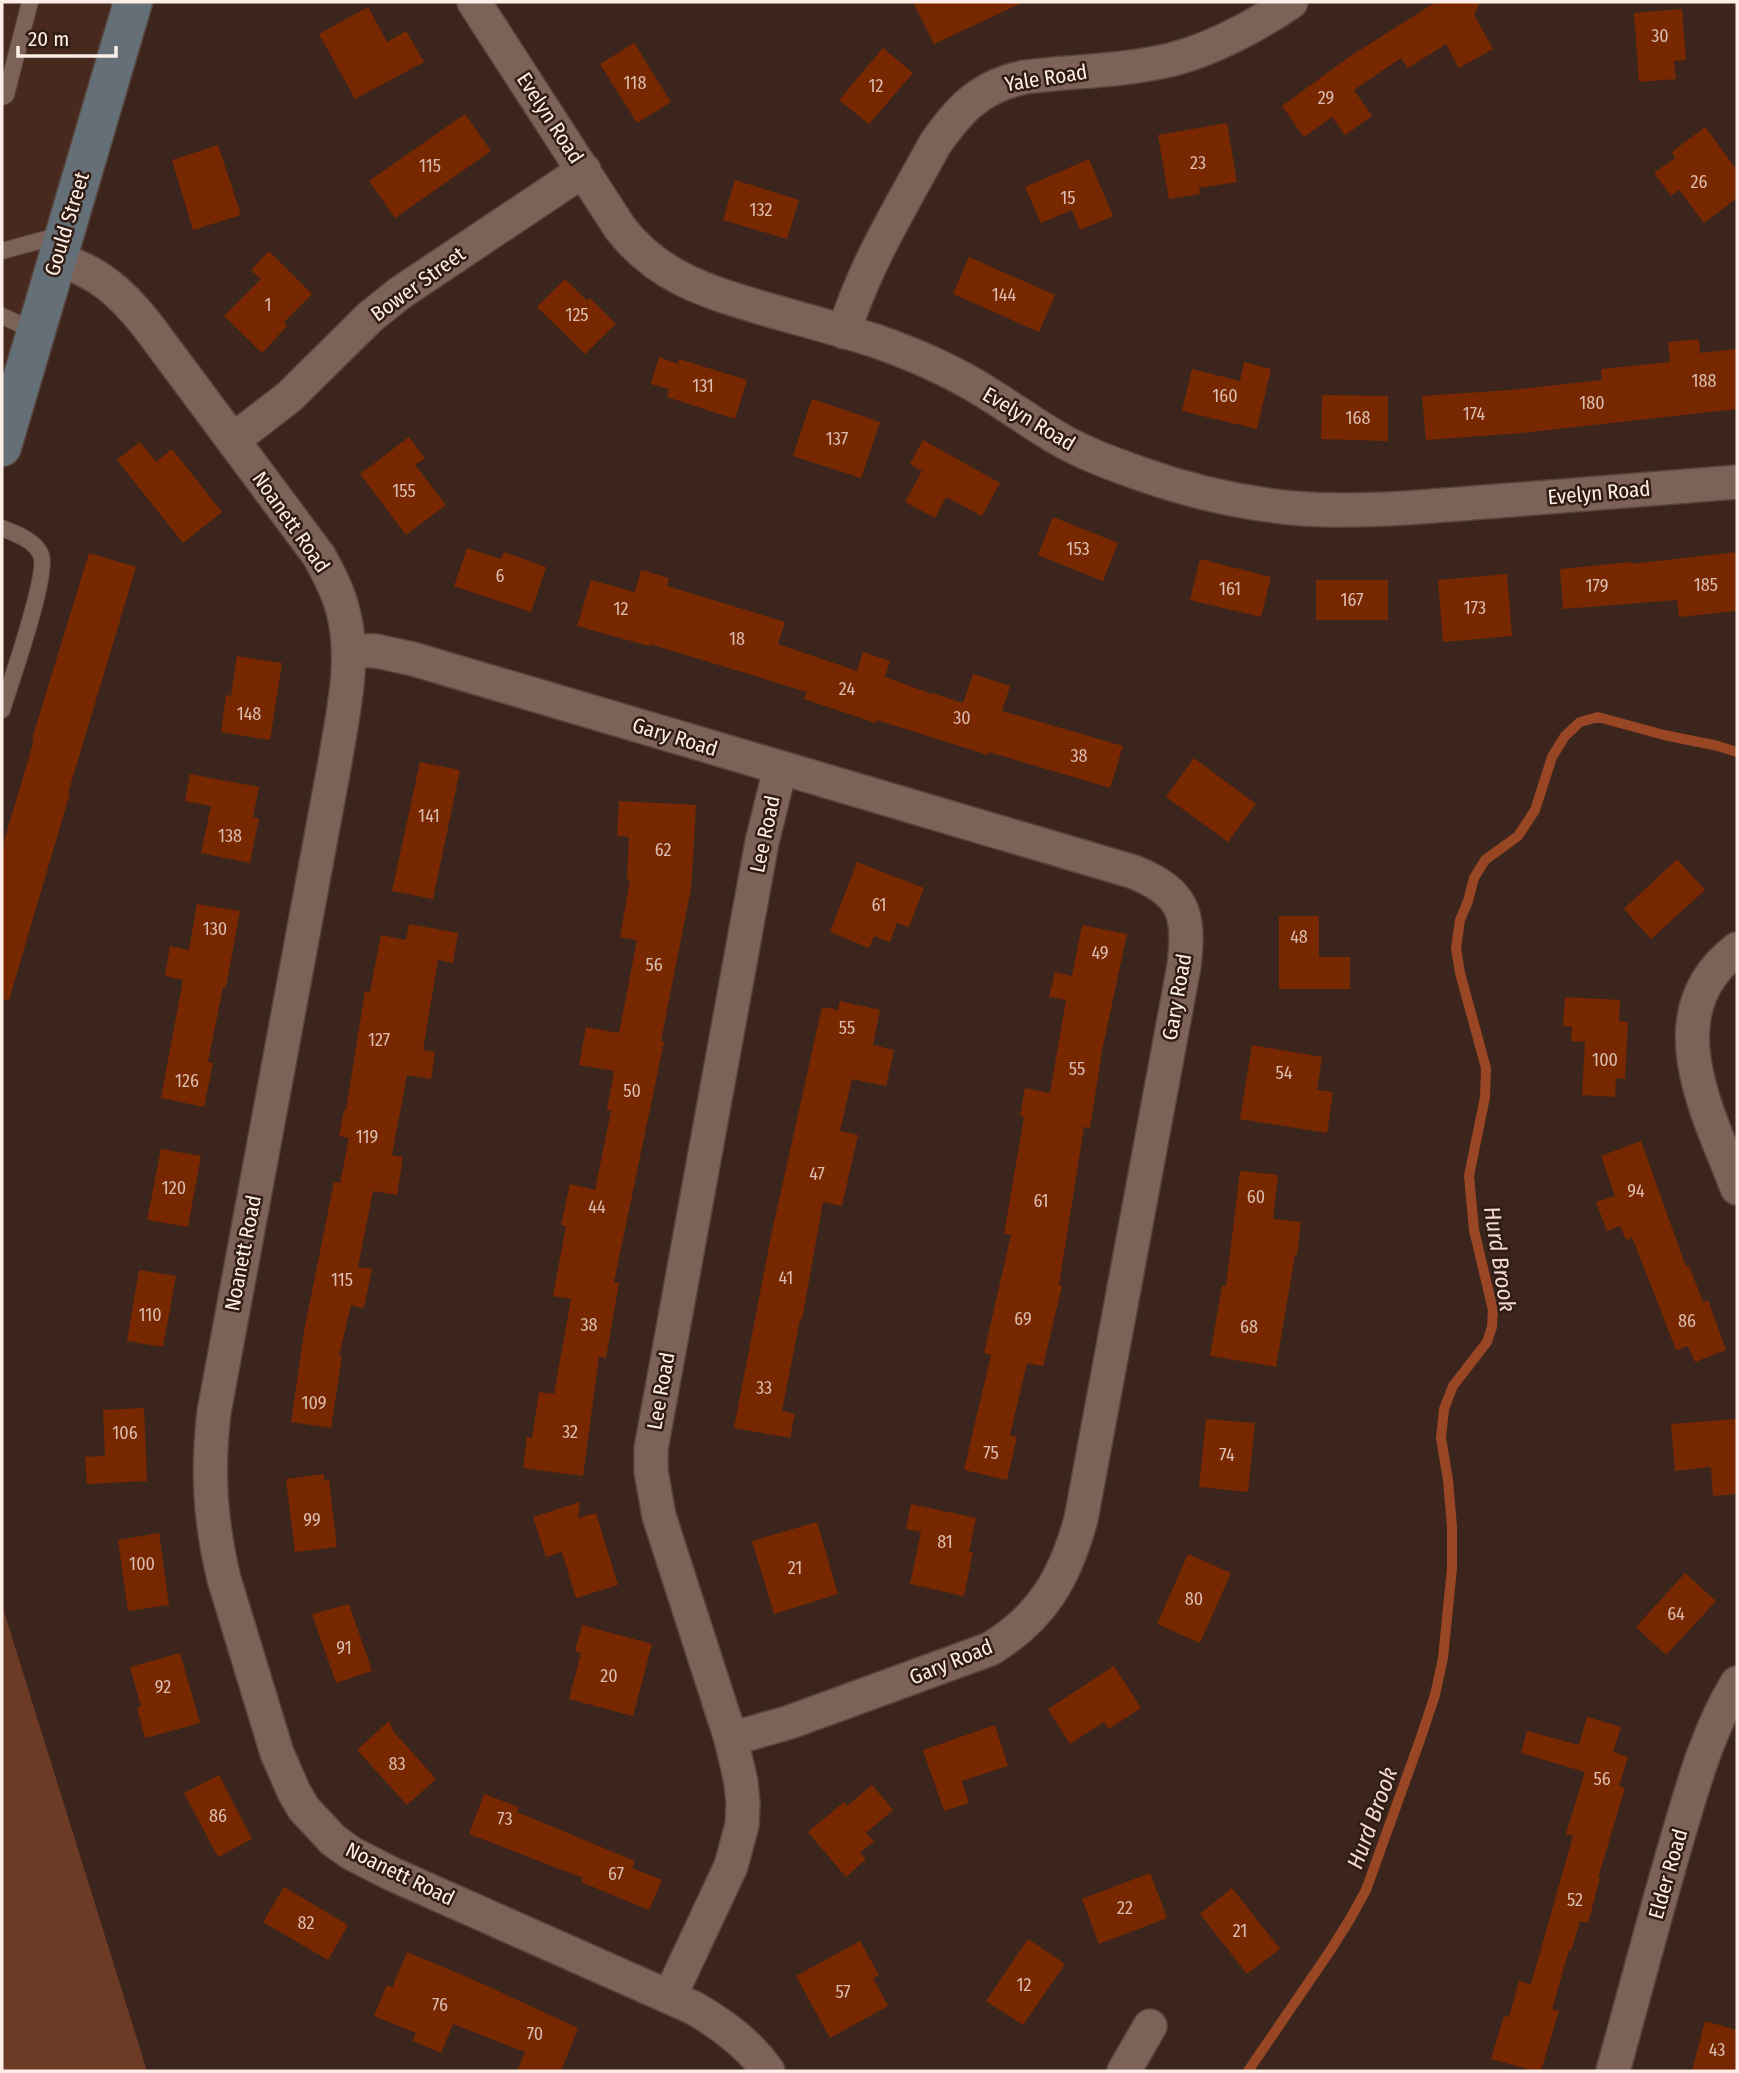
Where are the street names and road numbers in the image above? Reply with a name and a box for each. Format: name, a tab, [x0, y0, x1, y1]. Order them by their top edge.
street label: Yale Road	[1003, 59, 1089, 97]
street label: Evelyn Road	[511, 68, 589, 168]
street label: Gould Street	[39, 169, 95, 279]
street label: Bower Street	[366, 241, 470, 327]
street label: Evelyn Road	[978, 381, 1080, 457]
street label: Noanett Road	[247, 466, 335, 578]
street label: Evelyn Road	[1546, 476, 1652, 510]
street label: Gary Road	[629, 712, 721, 762]
street label: Lee Road	[744, 793, 786, 875]
street label: Gary Road	[1157, 952, 1197, 1042]
street label: Noanett Road	[219, 1193, 267, 1313]
street label: Lee Road	[641, 1350, 681, 1432]
street label: Gary Road	[906, 1634, 996, 1690]
street label: Elder Road	[1643, 1826, 1693, 1922]
street label: Noanett Road	[341, 1837, 459, 1911]

